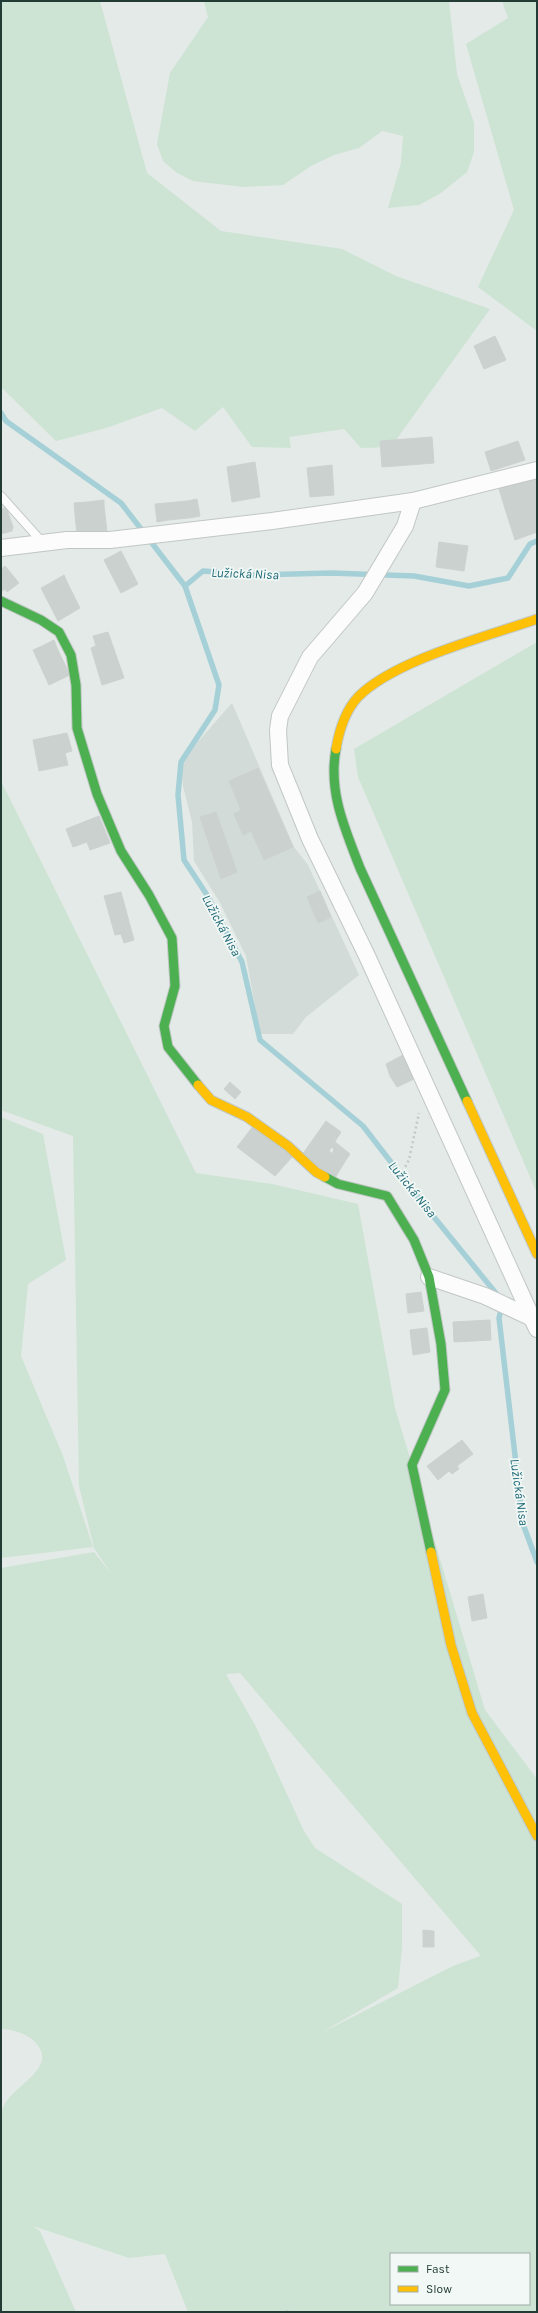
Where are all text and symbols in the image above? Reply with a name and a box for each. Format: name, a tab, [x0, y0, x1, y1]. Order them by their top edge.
water label: Lužická Nisa	[211, 565, 280, 582]
water label: Lužická Nisa	[199, 892, 244, 959]
water label: Lužická Nisa	[385, 1158, 440, 1221]
water label: Lužická Nisa	[507, 1457, 532, 1527]
legend	[390, 2253, 530, 2305]
text: Fast	[426, 2262, 450, 2276]
text: Slow	[426, 2282, 452, 2296]

